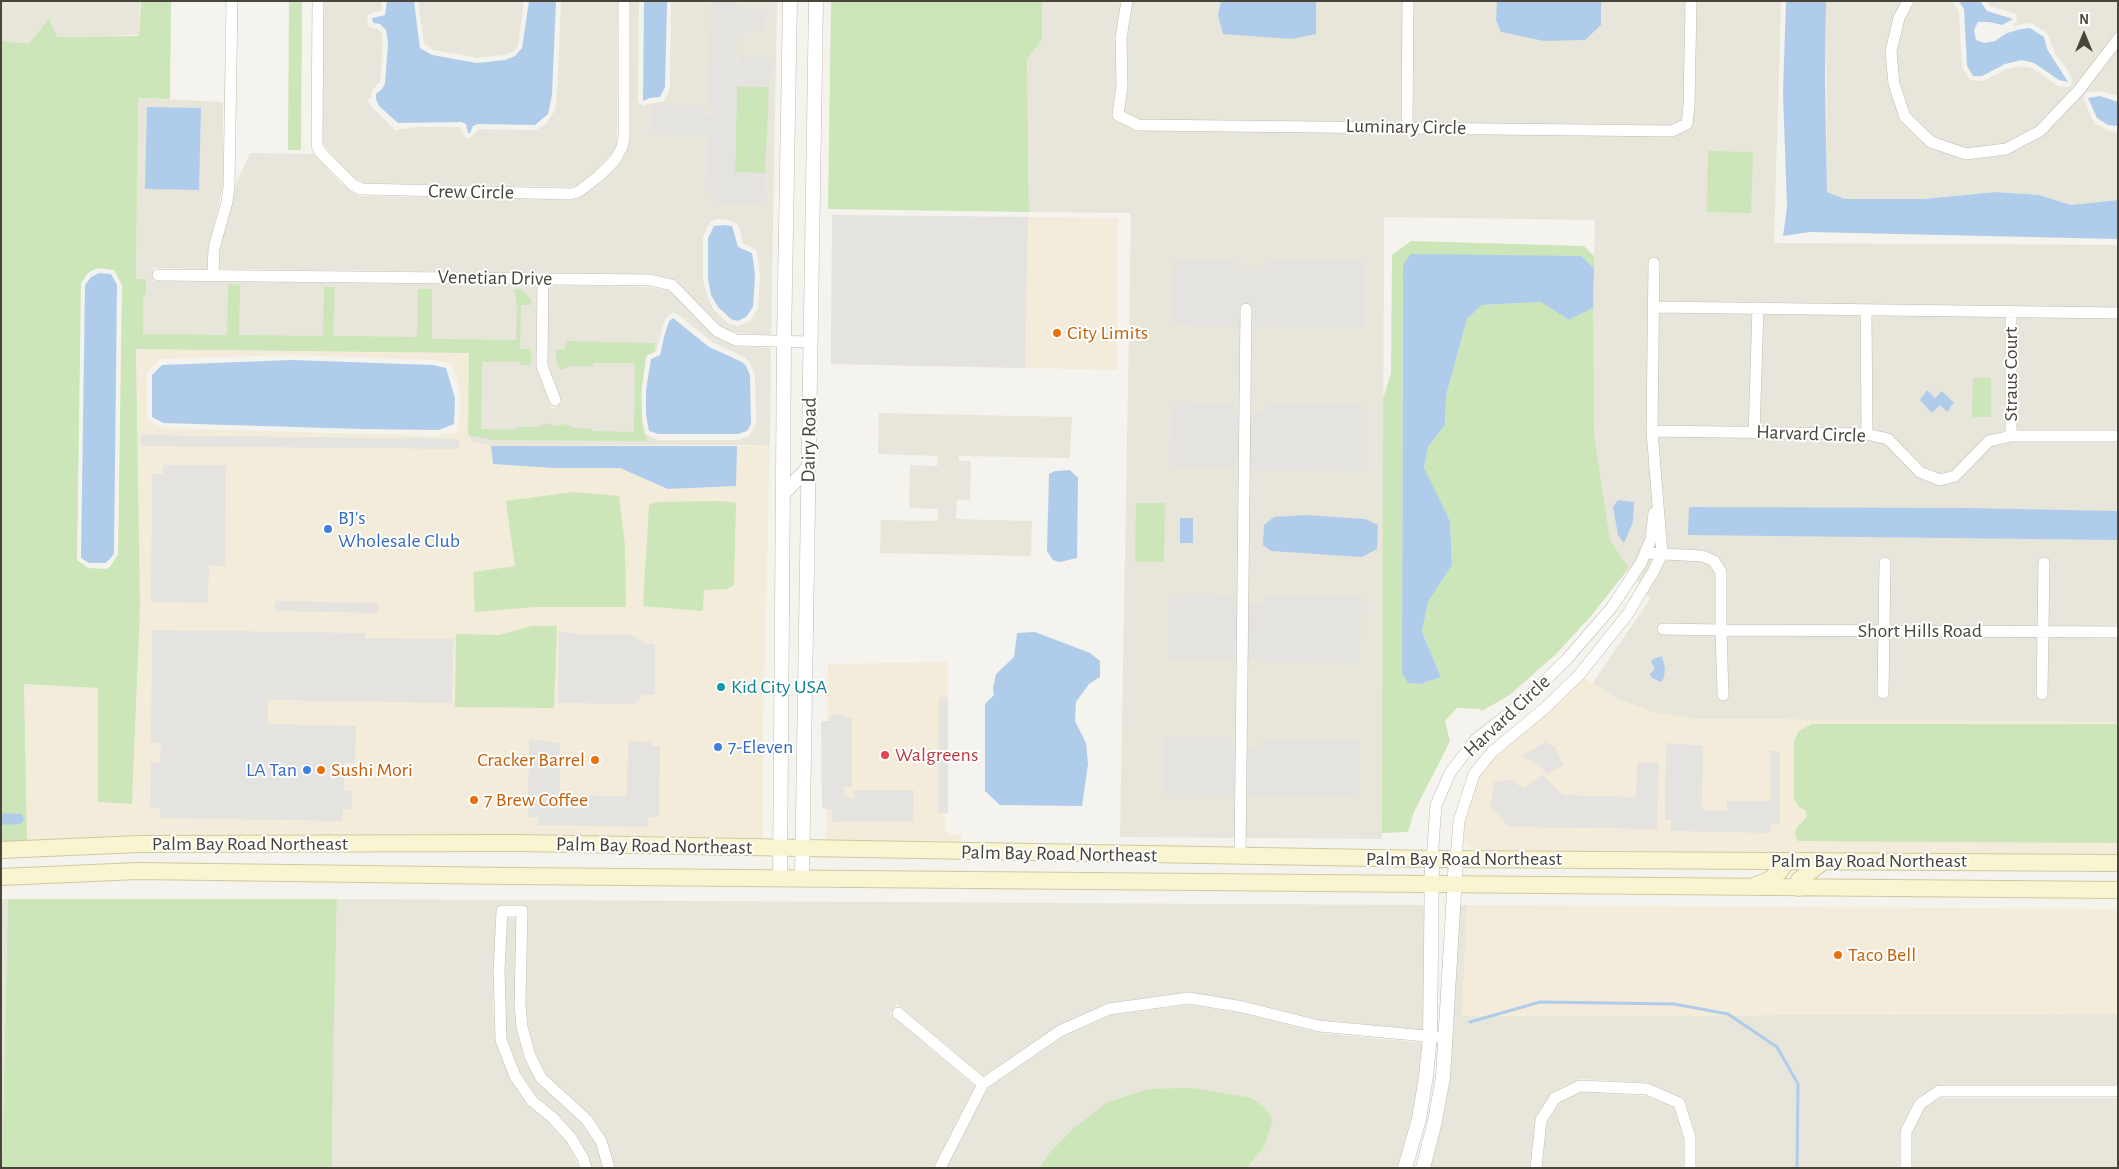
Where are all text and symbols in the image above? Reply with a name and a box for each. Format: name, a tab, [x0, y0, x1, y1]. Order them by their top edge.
north arrow	[2059, 10, 2109, 60]
text: N	[2079, 13, 2089, 27]
street label: Luminary Circle	[1346, 114, 1466, 140]
street label: Crew Circle	[428, 179, 514, 205]
street label: Venetian Drive	[437, 265, 553, 291]
place label: City Limits	[1067, 321, 1148, 345]
marker: City Limits	[1051, 327, 1063, 339]
street label: Straus Court	[1999, 327, 2023, 421]
street label: Dairy Road	[796, 397, 822, 483]
street label: Harvard Circle	[1756, 420, 1866, 448]
place label: BJ's Wholesale Club	[338, 506, 460, 553]
marker: BJ's Wholesale Club	[322, 523, 334, 535]
street label: Short Hills Road	[1858, 619, 1982, 643]
street label: Harvard Circle	[1459, 670, 1555, 762]
place label: Kid City USA	[731, 675, 827, 699]
marker: Kid City USA	[715, 681, 727, 693]
place label: 7-Eleven	[728, 735, 793, 759]
marker: 7-Eleven	[712, 741, 724, 753]
place label: Walgreens	[895, 743, 978, 767]
place label: Cracker Barrel	[477, 748, 585, 772]
marker: Walgreens	[879, 749, 891, 761]
marker: Cracker Barrel	[589, 754, 601, 766]
place label: LA Tan	[246, 758, 297, 782]
place label: Sushi Mori	[331, 758, 413, 782]
marker: LA Tan	[301, 764, 313, 776]
marker: Sushi Mori	[315, 764, 327, 776]
place label: 7 Brew Coffee	[484, 788, 588, 812]
marker: 7 Brew Coffee	[468, 794, 480, 806]
street label: Palm Bay Road Northeast	[152, 832, 348, 856]
street label: Palm Bay Road Northeast	[556, 832, 752, 860]
street label: Palm Bay Road Northeast	[961, 840, 1157, 868]
street label: Palm Bay Road Northeast	[1366, 847, 1562, 871]
street label: Palm Bay Road Northeast	[1771, 849, 1967, 873]
place label: Taco Bell	[1848, 943, 1916, 967]
marker: Taco Bell	[1832, 949, 1844, 961]

